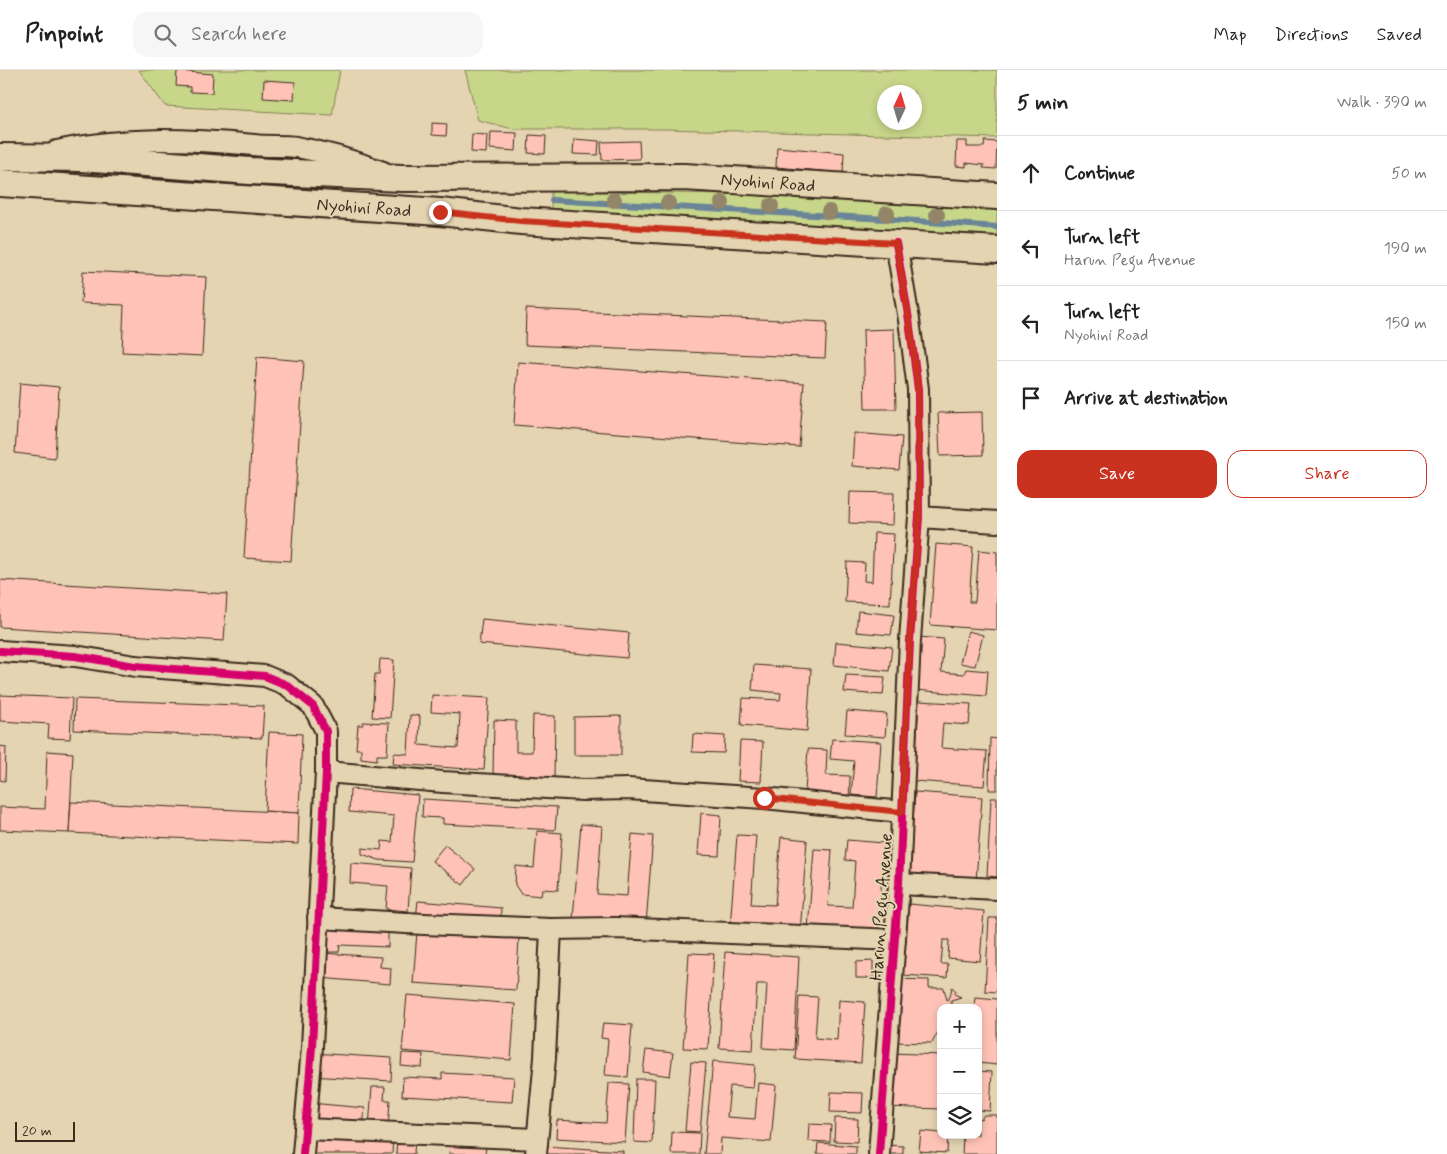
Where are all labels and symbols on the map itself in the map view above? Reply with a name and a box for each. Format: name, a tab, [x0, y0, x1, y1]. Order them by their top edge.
north arrow	[877, 85, 922, 130]
street label: Nyohini Road	[720, 168, 816, 198]
street label: Nyohini Road	[316, 193, 412, 223]
route end	[429, 201, 452, 224]
route start	[753, 787, 776, 810]
street label: Harun Pegu Avenue	[865, 832, 901, 982]
scale bar	[15, 1119, 75, 1142]

